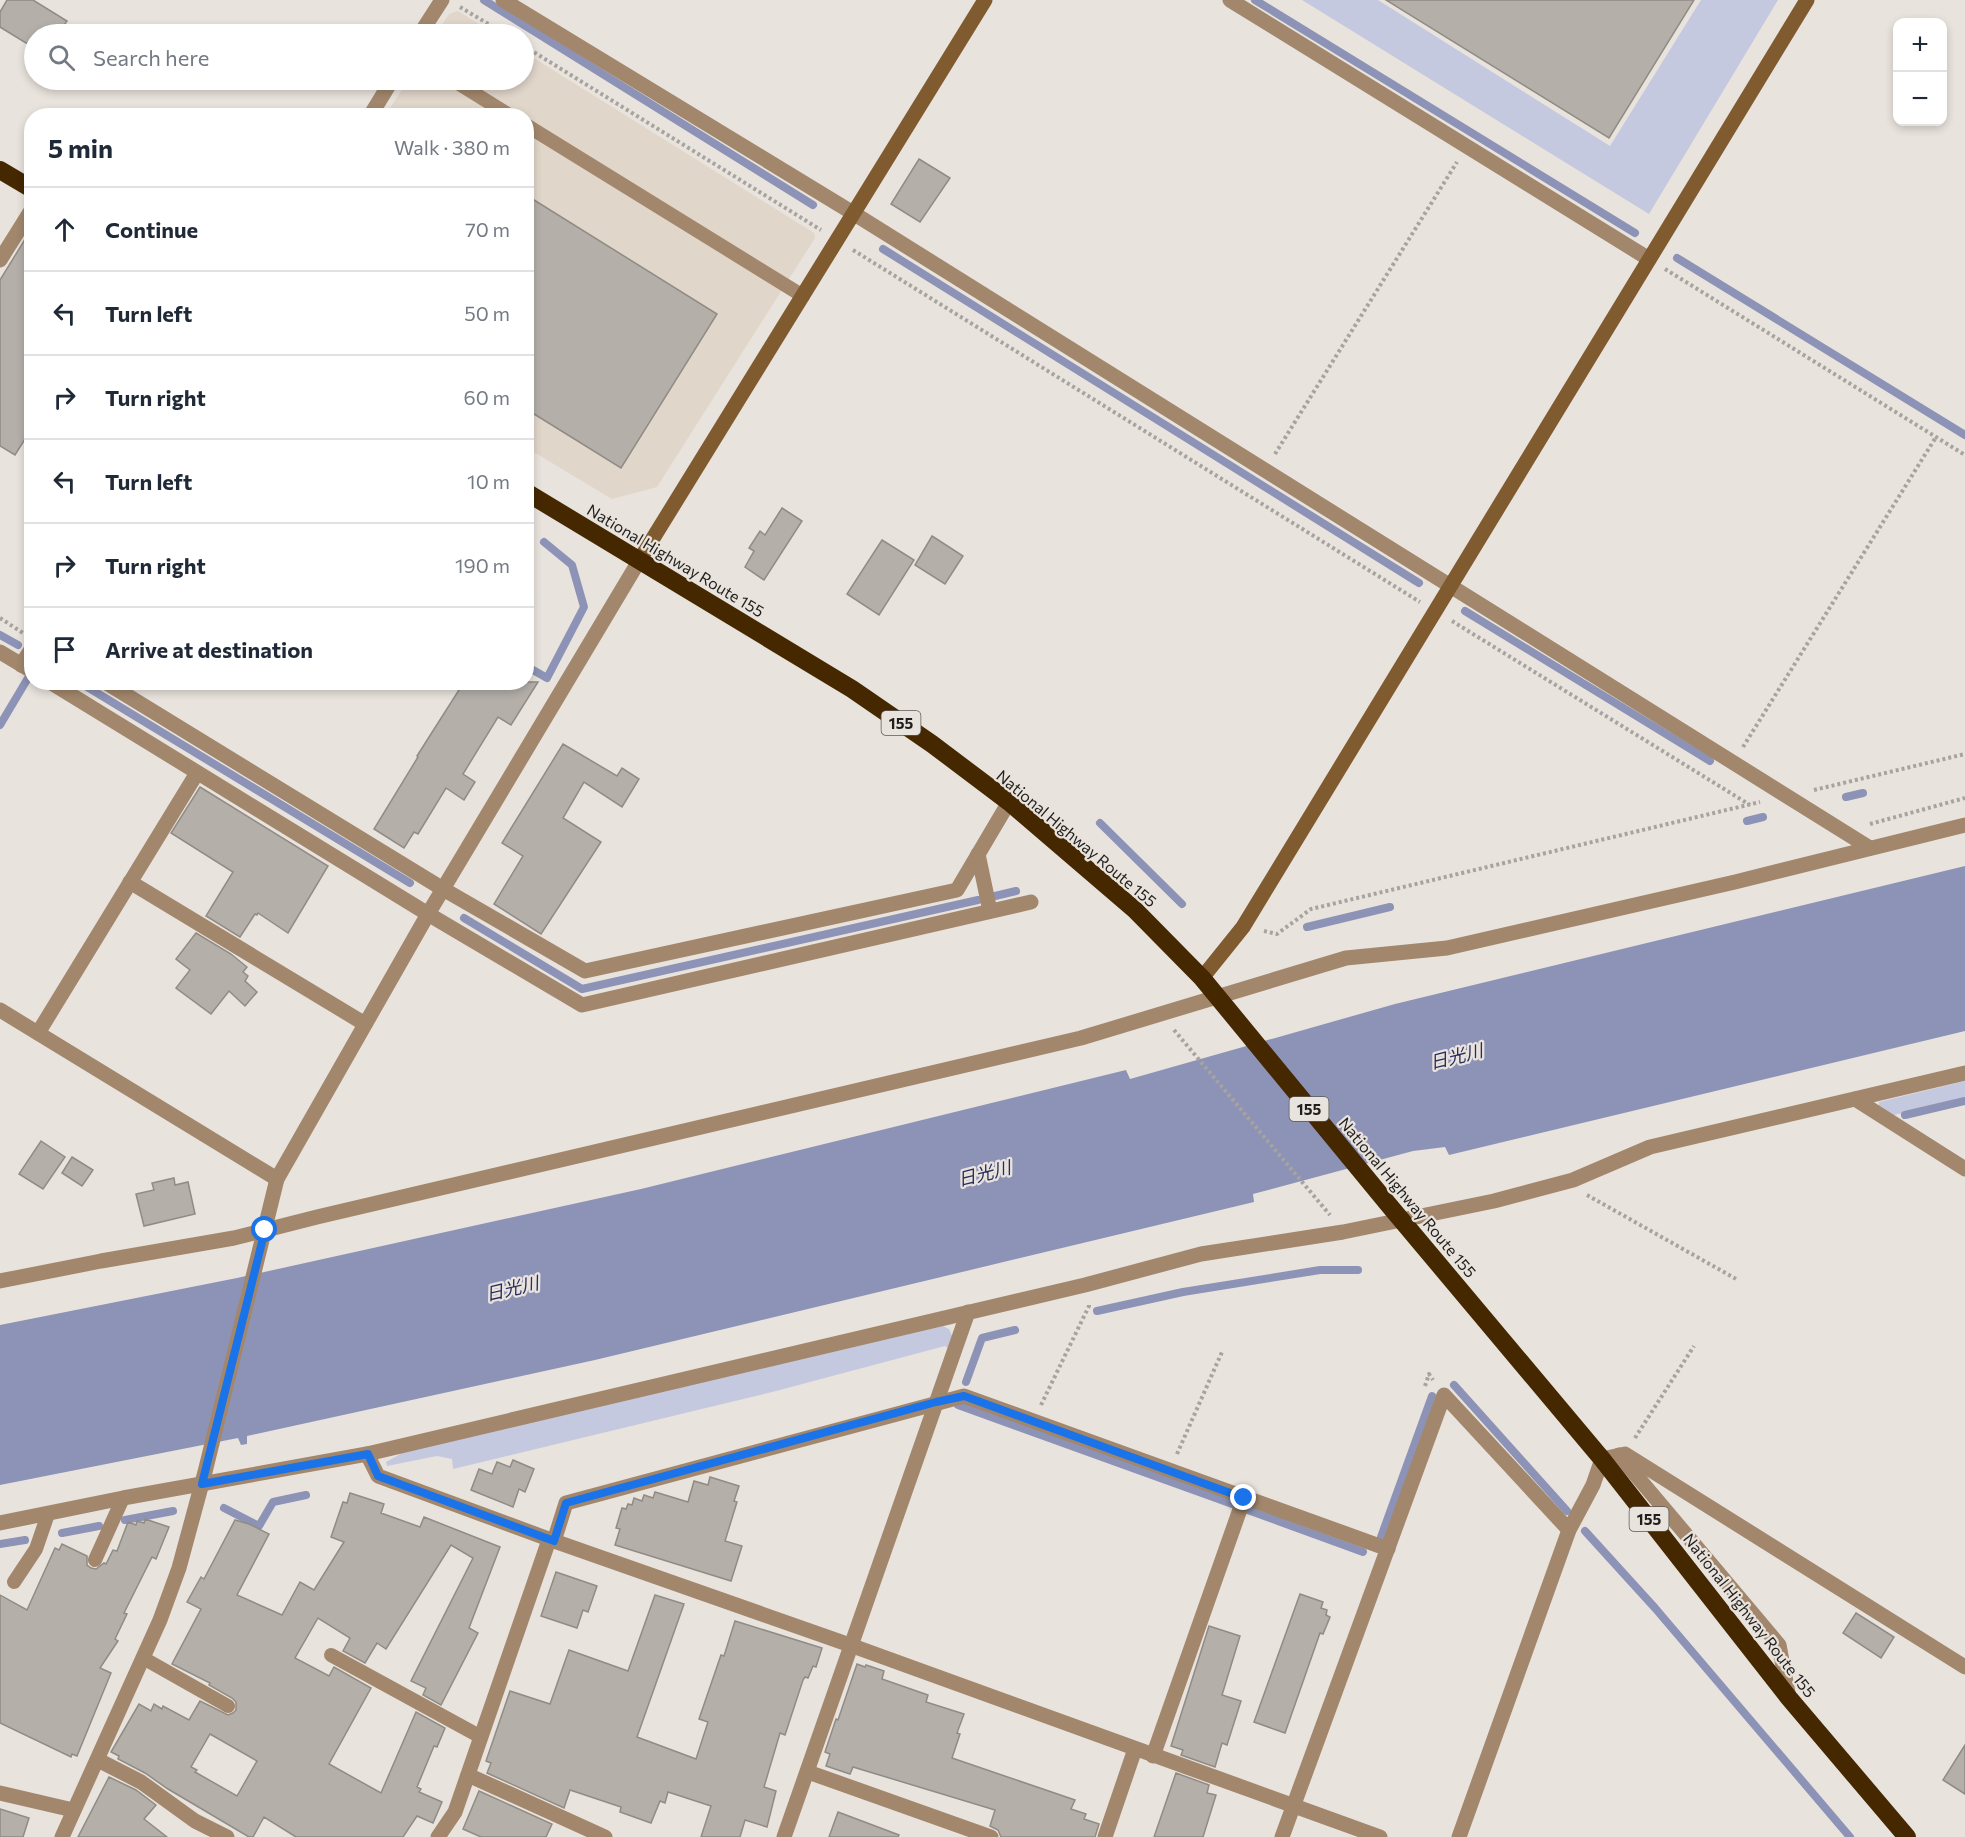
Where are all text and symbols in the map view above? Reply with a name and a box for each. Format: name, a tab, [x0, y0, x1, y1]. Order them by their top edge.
map controls	[1893, 18, 1947, 126]
button: +	[1893, 18, 1947, 72]
search box	[24, 24, 534, 90]
icon: search	[45, 41, 78, 74]
text: Search here	[93, 44, 209, 71]
button: −	[1893, 72, 1947, 126]
text: 5 min	[48, 132, 113, 163]
text: Walk · 380 m	[394, 135, 510, 159]
icon: ahead	[48, 213, 81, 246]
text: Continue	[105, 216, 198, 243]
text: 70 m	[465, 217, 510, 241]
icon: left	[48, 297, 81, 330]
text: Turn left	[105, 300, 192, 327]
text: 50 m	[464, 301, 510, 325]
icon: right	[48, 381, 81, 414]
text: Turn right	[105, 384, 206, 411]
text: 60 m	[464, 385, 510, 409]
icon: left	[48, 465, 81, 498]
text: Turn left	[105, 468, 192, 495]
text: 10 m	[467, 469, 510, 493]
street label: National Highway Route 155	[584, 500, 768, 620]
icon: right	[48, 549, 81, 582]
text: Turn right	[105, 552, 206, 579]
text: 190 m	[455, 553, 510, 577]
icon: arrive	[48, 633, 81, 666]
text: Arrive at destination	[105, 636, 313, 663]
road number: 155	[882, 711, 920, 735]
street label: National Highway Route 155	[993, 765, 1161, 911]
water label: 日光川	[1427, 1038, 1487, 1073]
road number: 155	[1290, 1097, 1328, 1121]
street label: National Highway Route 155	[1335, 1113, 1481, 1281]
water label: 日光川	[955, 1155, 1015, 1190]
route start	[251, 1216, 277, 1242]
water label: 日光川	[483, 1271, 543, 1305]
route end	[1230, 1484, 1256, 1510]
road number: 155	[1630, 1507, 1668, 1531]
street label: National Highway Route 155	[1680, 1529, 1820, 1701]

